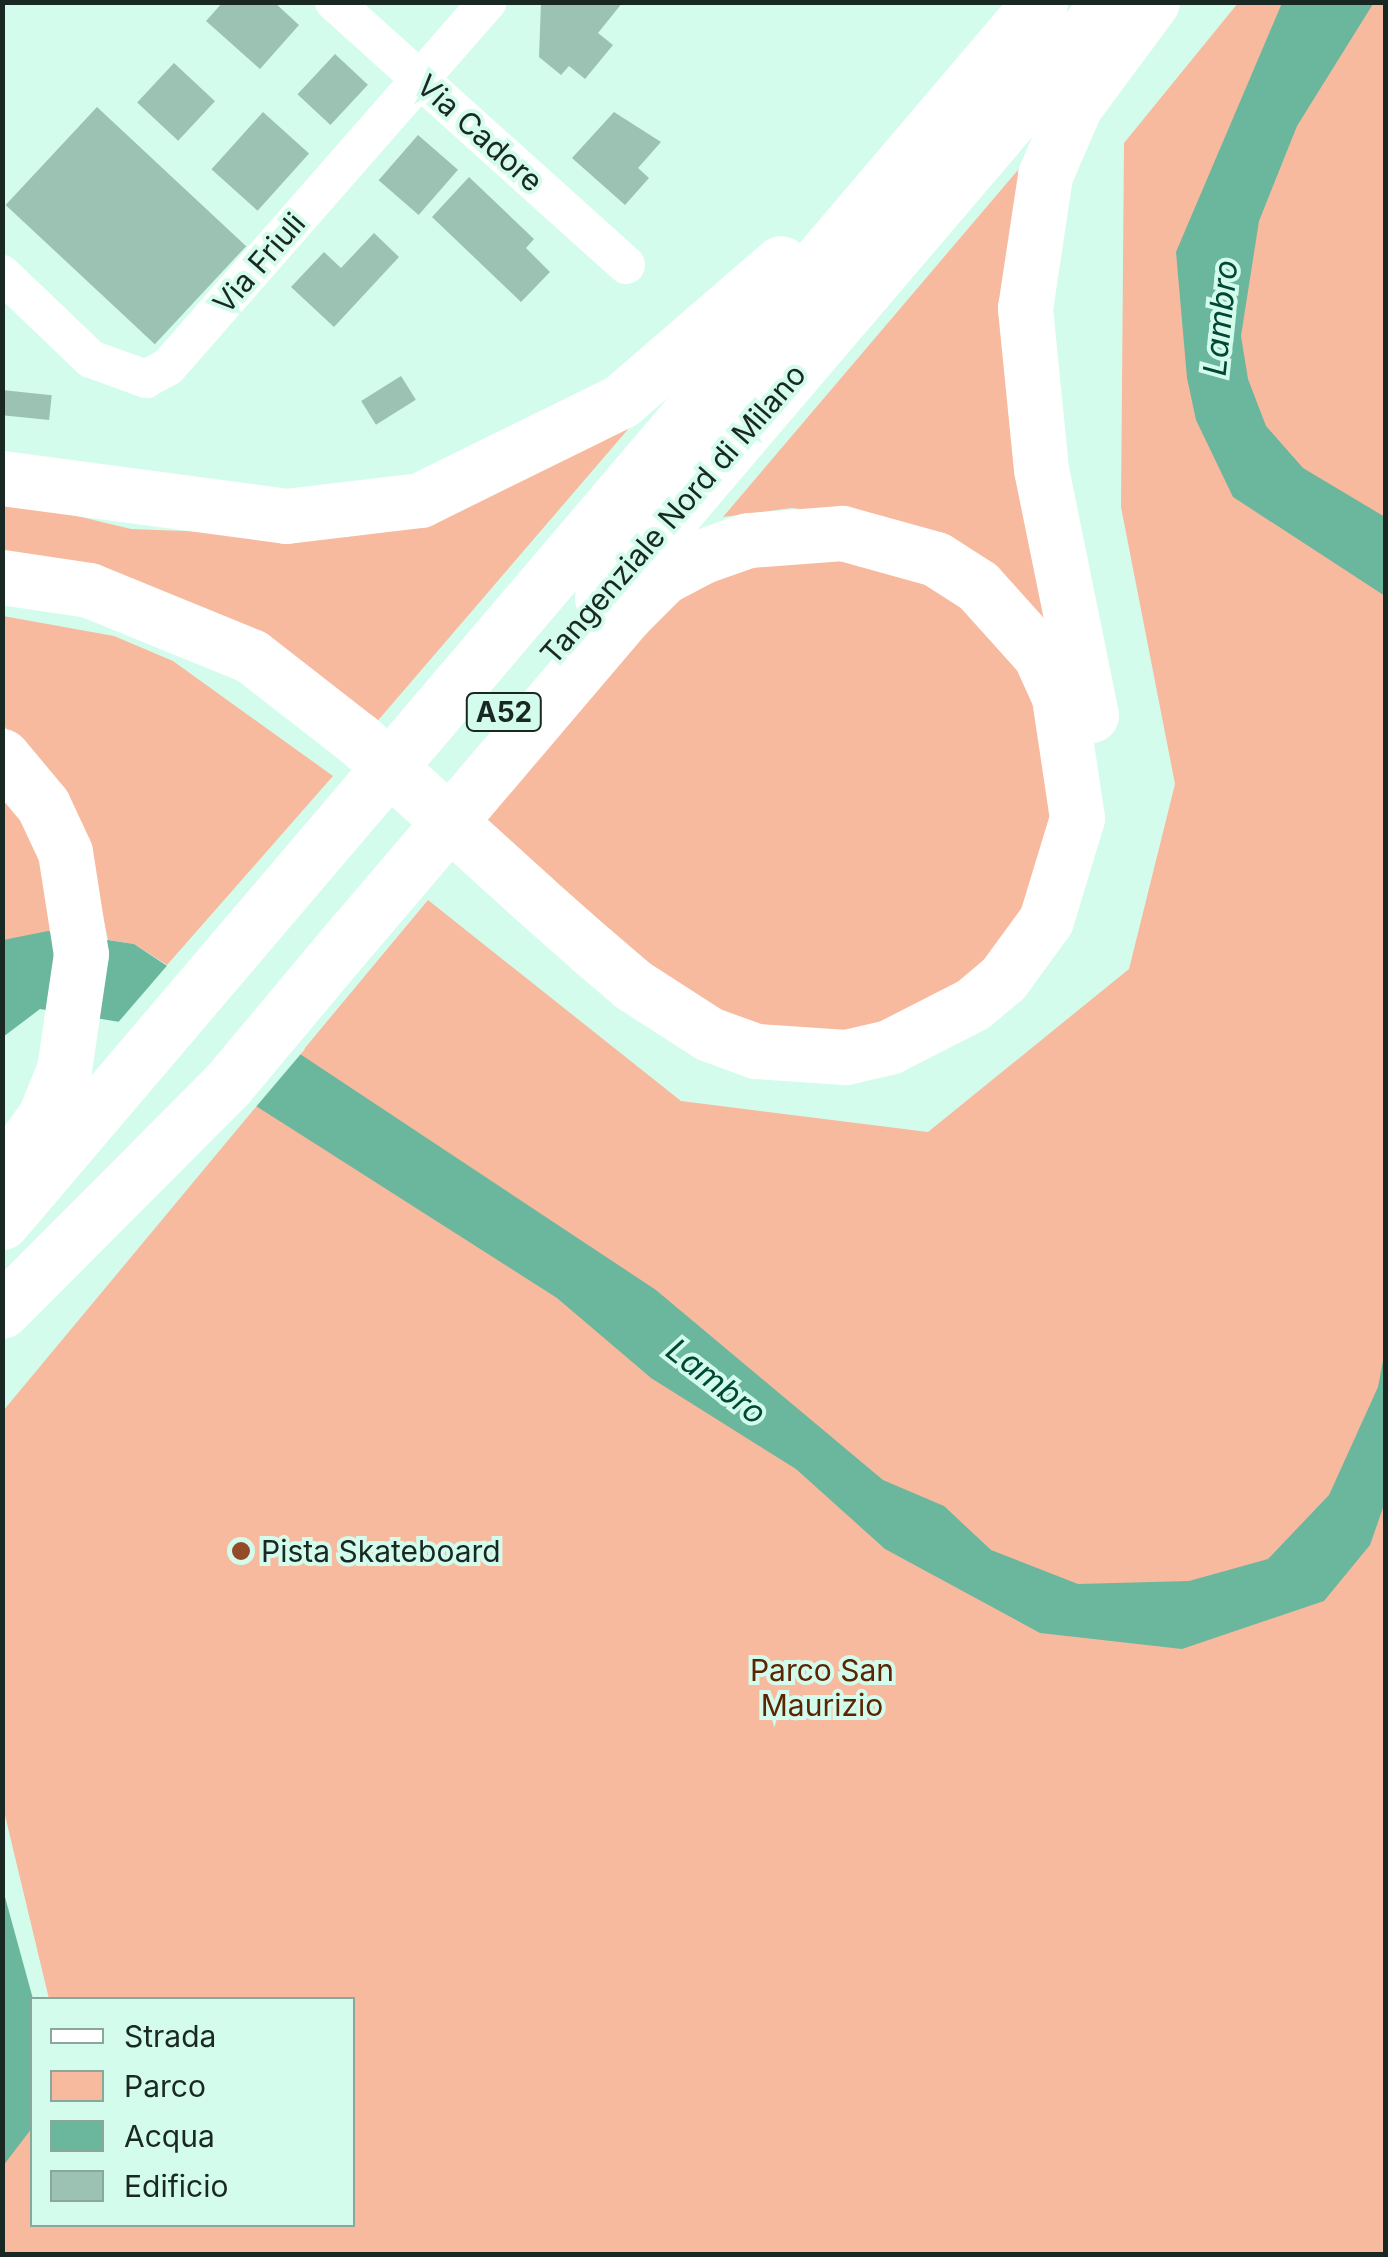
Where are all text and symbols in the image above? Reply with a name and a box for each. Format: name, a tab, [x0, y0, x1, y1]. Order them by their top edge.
street label: Via Cadore	[410, 67, 550, 199]
street label: Via Friuli	[206, 205, 312, 321]
water label: Lambro	[1196, 258, 1246, 378]
street label: Tangenziale Nord di Milano	[533, 357, 813, 671]
road number: A52	[464, 689, 544, 735]
water label: Lambro	[658, 1331, 774, 1433]
place label: Pista Skateboard	[261, 1533, 501, 1569]
marker: Pista Skateboard	[230, 1540, 252, 1562]
park label: Parco San Maurizio	[750, 1652, 894, 1722]
legend	[30, 1997, 355, 2227]
text: Strada	[124, 2018, 216, 2054]
text: Parco	[124, 2068, 206, 2104]
text: Acqua	[124, 2118, 215, 2154]
text: Edificio	[124, 2168, 228, 2204]

